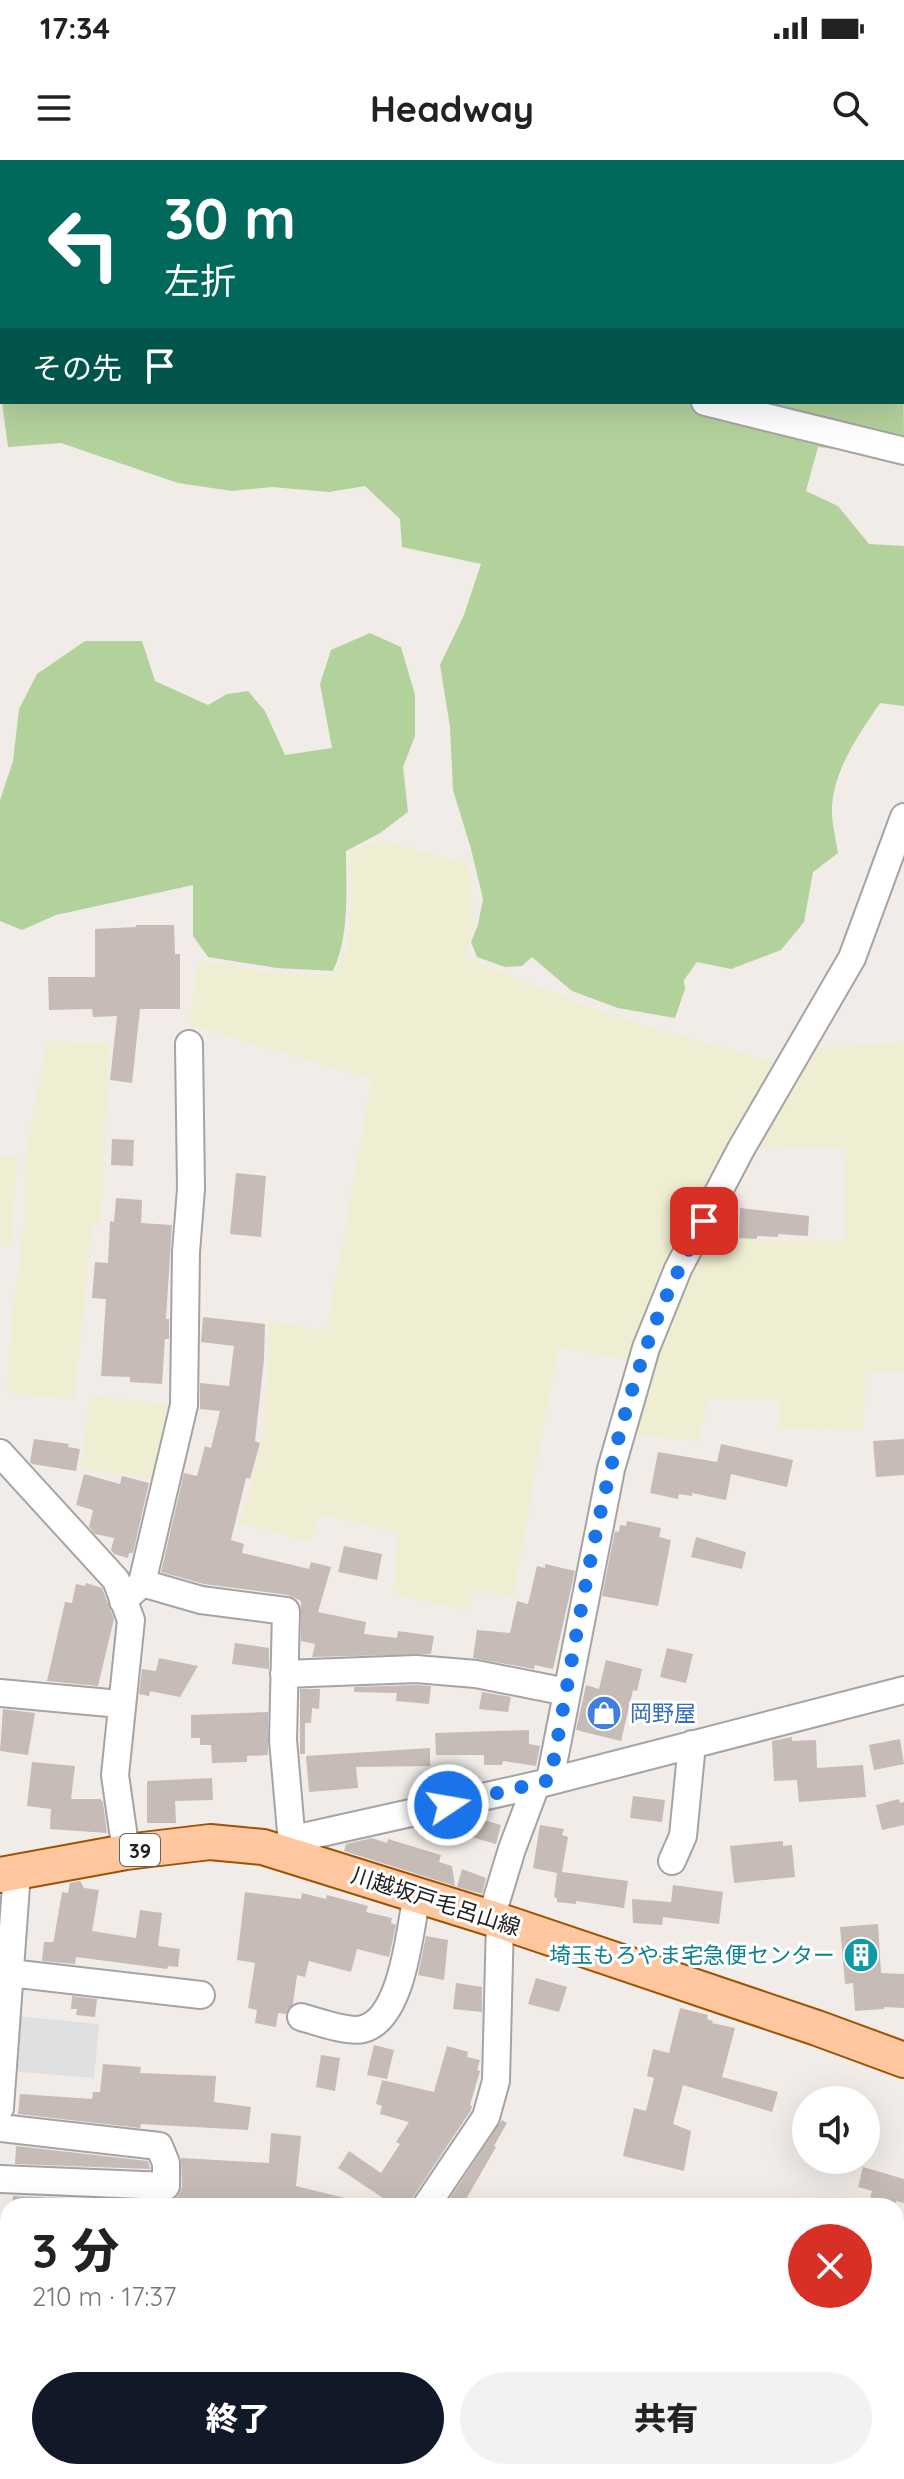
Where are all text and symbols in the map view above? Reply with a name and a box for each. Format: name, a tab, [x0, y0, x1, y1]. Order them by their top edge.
text: 17:34	[40, 9, 110, 47]
icon: menu	[32, 86, 76, 130]
text: Headway	[370, 86, 534, 131]
icon: search	[828, 86, 872, 130]
text: 30 m	[164, 183, 296, 253]
icon: left	[32, 192, 136, 296]
text: 左折	[164, 258, 236, 303]
icon: arrive	[138, 344, 182, 388]
text: その先	[32, 349, 122, 387]
pin	[670, 1187, 738, 1255]
icon: arrive	[682, 1199, 726, 1243]
shop icon: 岡野屋	[585, 1694, 623, 1732]
place label: 岡野屋	[630, 1699, 696, 1727]
position arrow	[406, 1763, 490, 1847]
road number: 39	[120, 1834, 160, 1866]
street label: 川越坂戸毛呂山線	[348, 1860, 524, 1942]
building icon: 埼玉もろやま宅急便センター	[842, 1936, 880, 1974]
place label: 埼玉もろやま宅急便センター	[549, 1941, 835, 1969]
map controls	[792, 2086, 880, 2174]
button: sound	[792, 2086, 880, 2174]
text: 3 分	[32, 2220, 119, 2280]
button: close	[788, 2224, 872, 2308]
text: 210 m · 17:37	[32, 2280, 176, 2313]
button: 終了	[32, 2372, 444, 2464]
button: 共有	[460, 2372, 872, 2464]

